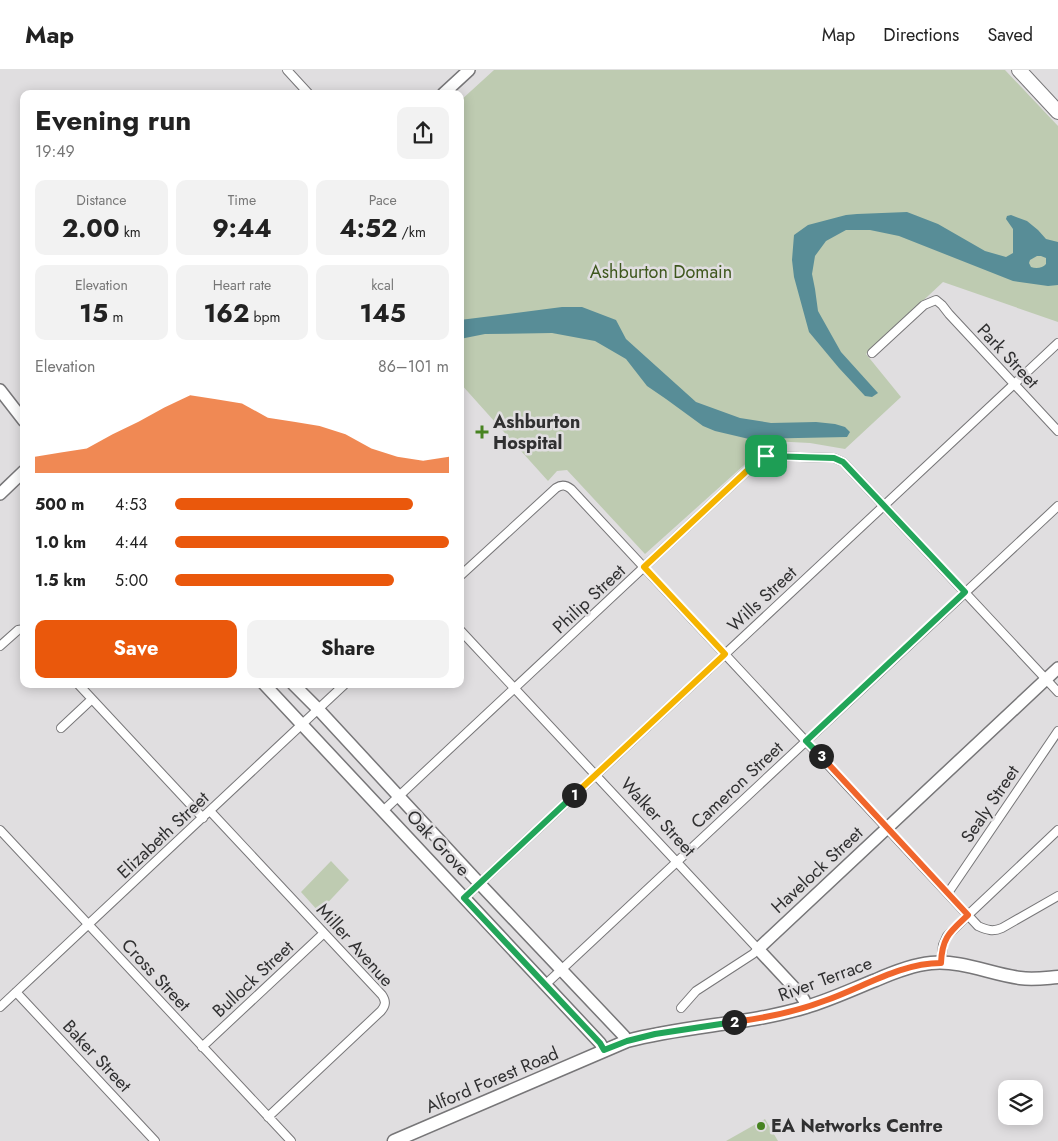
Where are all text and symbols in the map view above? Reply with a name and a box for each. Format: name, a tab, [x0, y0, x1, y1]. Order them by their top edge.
text: Map	[25, 17, 74, 52]
text: Map	[822, 22, 855, 48]
text: Directions	[883, 22, 959, 48]
text: Saved	[987, 22, 1033, 48]
text: Evening run	[35, 100, 191, 141]
button: share	[397, 107, 449, 159]
text: 19:49	[35, 140, 75, 163]
text: Distance	[76, 190, 126, 210]
text: Time	[228, 190, 256, 210]
text: Pace	[369, 190, 397, 210]
text: 2.00	[62, 210, 119, 246]
text: 9:44	[212, 210, 272, 246]
text: 4:52	[339, 210, 397, 246]
text: km	[119, 222, 141, 242]
text: /km	[397, 222, 426, 242]
park label: Ashburton Domain	[590, 259, 732, 285]
text: Elevation	[75, 275, 128, 295]
text: Heart rate	[213, 275, 271, 295]
text: kcal	[371, 275, 394, 295]
text: 15	[79, 295, 108, 331]
text: 162	[204, 295, 249, 331]
text: 145	[360, 295, 406, 331]
text: m	[108, 307, 123, 327]
text: bpm	[249, 307, 280, 327]
street label: Park Street	[971, 318, 1045, 395]
text: Elevation	[35, 355, 95, 378]
text: 86–101 m	[378, 355, 449, 378]
place label: Ashburton Hospital	[492, 409, 580, 456]
marker: Ashburton Hospital	[475, 425, 489, 439]
pin	[745, 435, 787, 477]
icon: arrive	[752, 442, 780, 470]
text: 500 m	[35, 493, 84, 516]
text: 4:53	[115, 493, 147, 516]
text: 1.0 km	[35, 531, 86, 554]
text: 4:44	[115, 531, 148, 554]
street label: Philip Street	[547, 558, 632, 640]
street label: Wills Street	[722, 560, 803, 638]
text: 1.5 km	[35, 569, 86, 592]
text: 5:00	[115, 569, 148, 592]
button: Save	[35, 620, 237, 678]
button: Share	[247, 620, 449, 678]
street label: Cameron Street	[685, 735, 789, 835]
pin: 3	[808, 744, 834, 768]
text: 3	[817, 746, 826, 766]
street label: Sealy Street	[955, 760, 1026, 848]
street label: Walker Street	[614, 771, 702, 863]
pin: 1	[562, 782, 586, 808]
street label: Elizabeth Street	[111, 785, 215, 885]
text: 1	[571, 785, 578, 805]
street label: Oak Grove	[400, 804, 476, 882]
street label: Havelock Street	[765, 820, 869, 919]
street label: Miller Avenue	[310, 897, 400, 993]
street label: Cross Street	[115, 933, 197, 1018]
street label: Bullock Street	[207, 934, 300, 1023]
street label: River Terrace	[775, 950, 875, 1008]
pin: 2	[722, 1010, 746, 1034]
text: 2	[730, 1012, 739, 1032]
street label: Baker Street	[57, 1014, 138, 1098]
street label: Alford Forest Road	[422, 1040, 562, 1120]
map controls	[998, 1080, 1043, 1125]
button: layers	[998, 1080, 1043, 1125]
place label: EA Networks Centre	[771, 1113, 943, 1139]
marker: EA Networks Centre	[755, 1120, 767, 1132]

